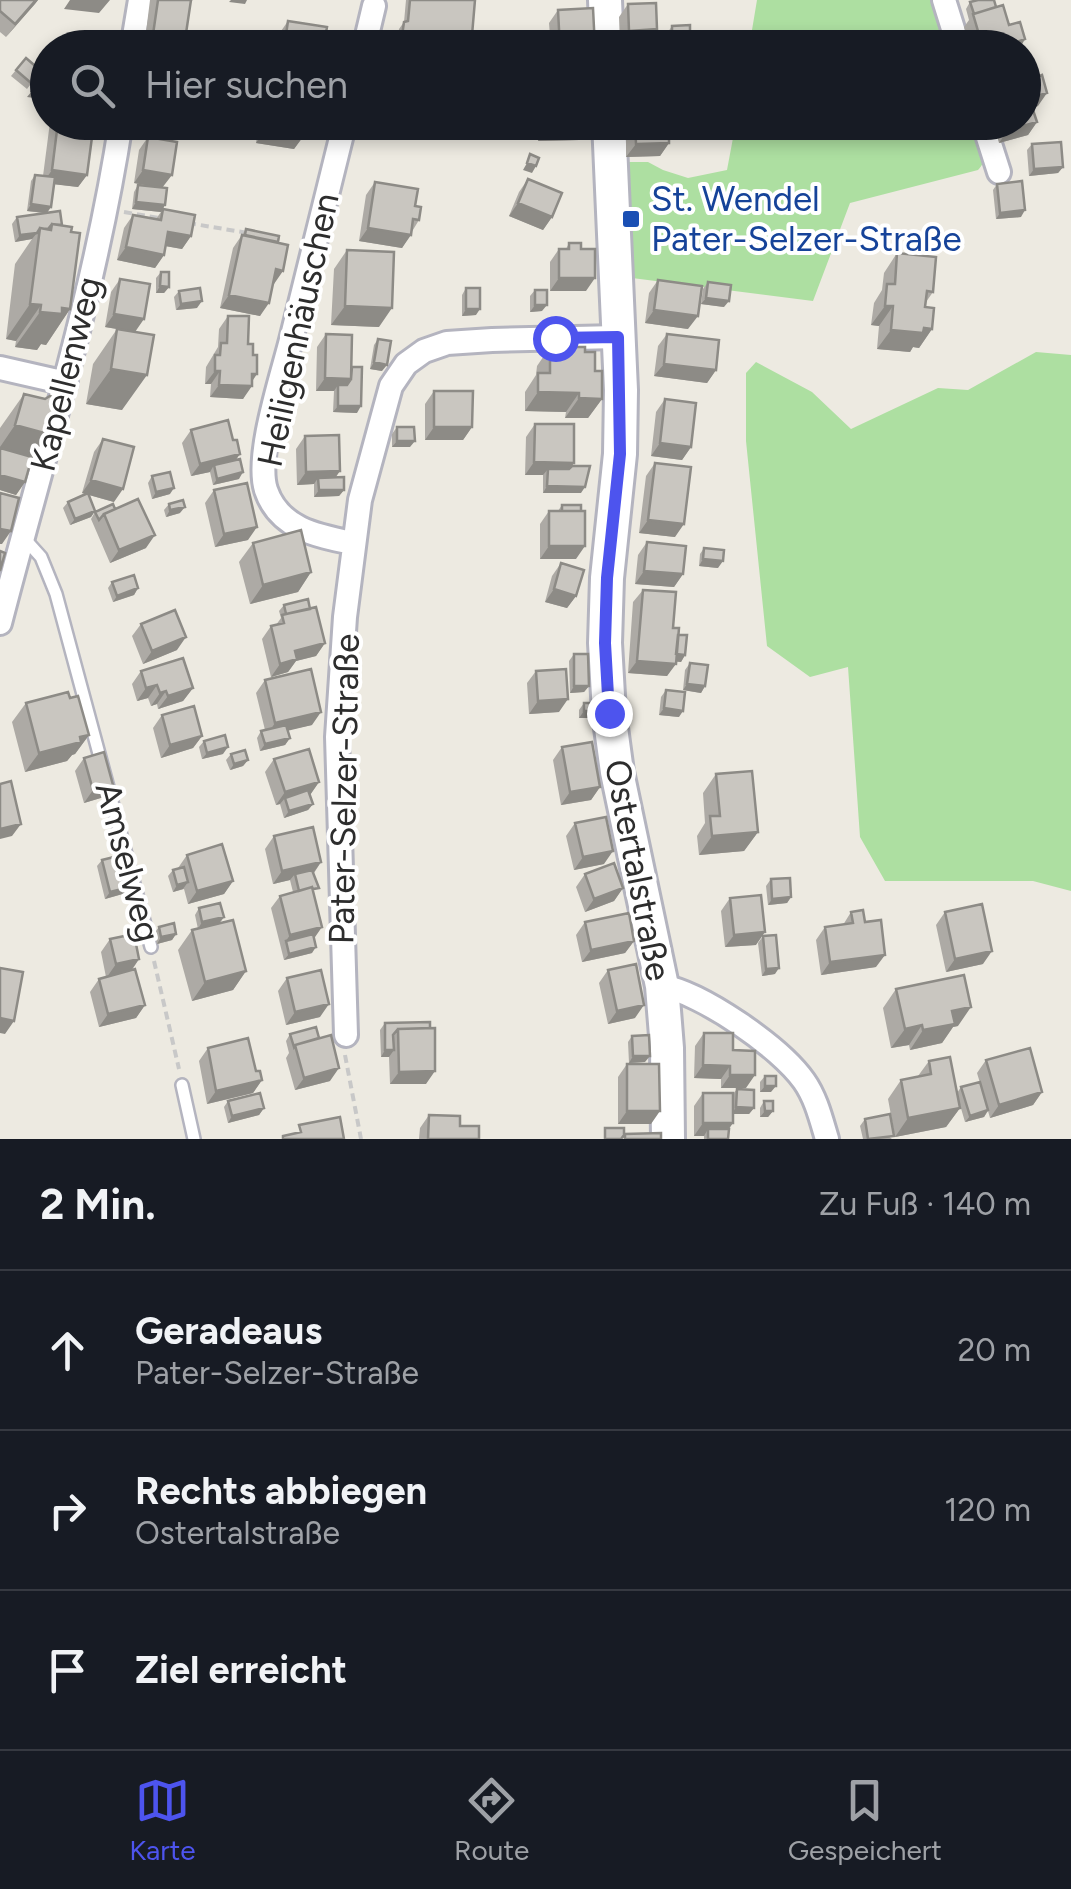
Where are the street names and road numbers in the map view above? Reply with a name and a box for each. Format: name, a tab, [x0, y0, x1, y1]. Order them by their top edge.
street label: Heiligenhäuschen	[248, 189, 348, 471]
street label: Kapellenweg	[22, 272, 110, 476]
street label: Pater-Selzer-Straße	[320, 633, 368, 945]
street label: Ostertalstraße	[596, 756, 680, 984]
street label: Amselweg	[87, 778, 169, 946]

